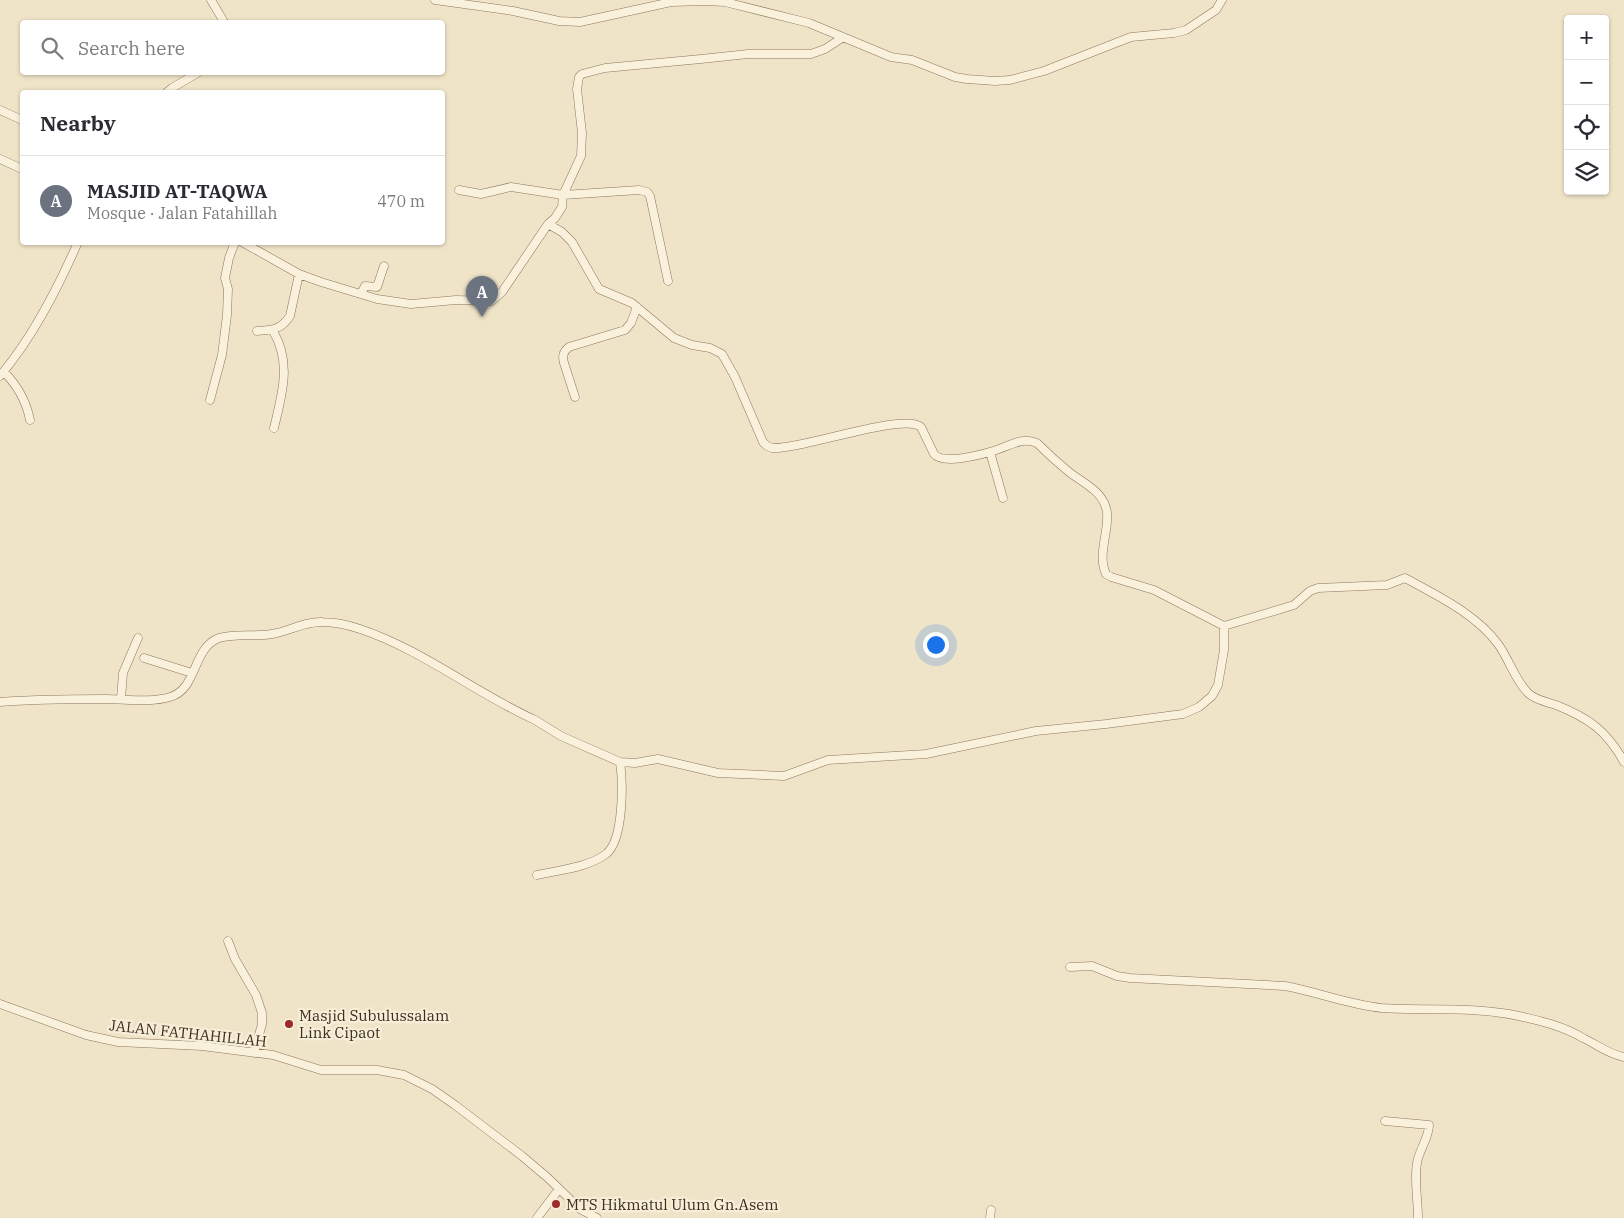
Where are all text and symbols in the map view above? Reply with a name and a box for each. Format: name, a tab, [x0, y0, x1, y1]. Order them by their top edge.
map controls	[1564, 15, 1609, 195]
button: +	[1564, 15, 1609, 60]
search box	[20, 20, 445, 75]
icon: search	[38, 34, 66, 62]
text: Search here	[78, 36, 185, 60]
button: −	[1564, 60, 1609, 105]
button: locate	[1564, 105, 1609, 150]
text: Nearby	[40, 109, 116, 137]
button: layers	[1564, 150, 1609, 195]
text: MASJID AT-TAQWA	[87, 179, 267, 203]
text: A	[50, 191, 62, 211]
text: 470 m	[377, 191, 425, 211]
text: Mosque · Jalan Fatahillah	[87, 203, 278, 223]
pin: A	[466, 276, 498, 317]
your location	[923, 632, 949, 658]
place label: Masjid Subulussalam Link Cipaot	[299, 1006, 449, 1042]
street label: JALAN FATHAHILLAH	[108, 1015, 268, 1051]
marker: Masjid Subulussalam Link Cipaot	[283, 1018, 295, 1030]
place label: MTS Hikmatul Ulum Gn.Asem	[566, 1195, 779, 1214]
marker: MTS Hikmatul Ulum Gn.Asem	[550, 1198, 562, 1210]

